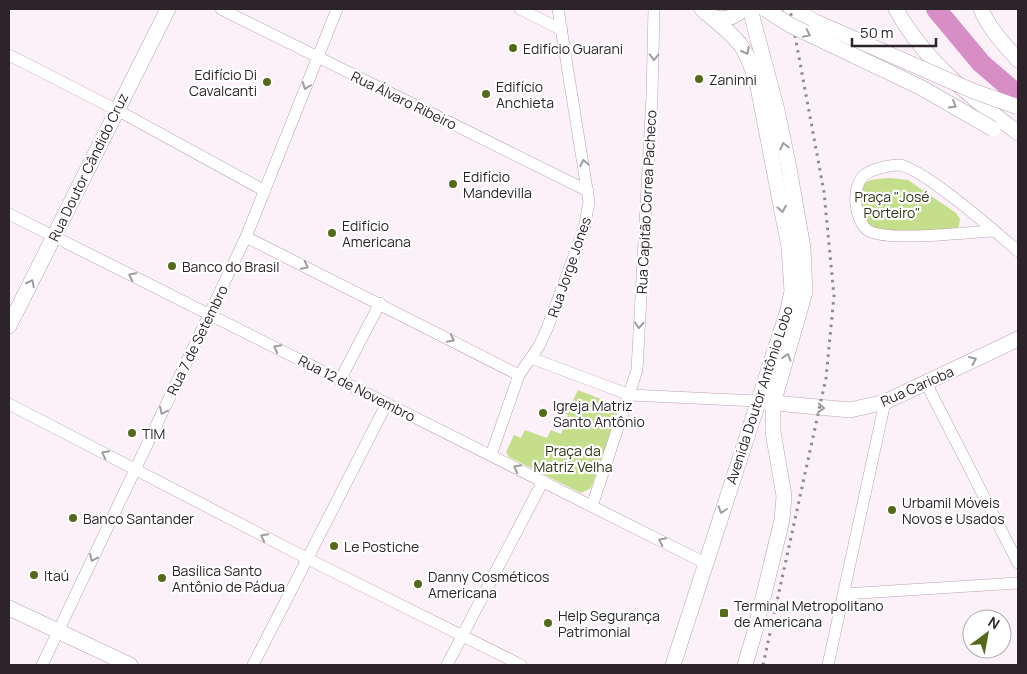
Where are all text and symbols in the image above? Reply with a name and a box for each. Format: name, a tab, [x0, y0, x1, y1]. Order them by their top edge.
scale bar	[852, 15, 936, 47]
text: 50 m	[860, 22, 894, 43]
one-way arrow	[802, 27, 811, 38]
place label: Edifício Guarani	[523, 39, 623, 58]
marker: Edifício Guarani	[507, 42, 519, 54]
one-way arrow	[740, 46, 750, 55]
one-way arrow	[648, 54, 659, 62]
place label: Edifício Di Cavalcanti	[189, 65, 257, 100]
street label: Rua Álvaro Ribeiro	[348, 66, 460, 134]
place label: Zaninni	[709, 70, 757, 89]
marker: Zaninni	[693, 73, 705, 85]
marker: Edifício Di Cavalcanti	[261, 76, 273, 88]
place label: Edifício Anchieta	[496, 77, 554, 112]
one-way arrow	[302, 82, 312, 90]
marker: Edifício Anchieta	[480, 88, 492, 100]
street label: Rua Doutor Cândido Cruz	[44, 90, 132, 244]
one-way arrow	[947, 99, 956, 109]
street label: Rua Capitão Correa Pacheco	[632, 109, 660, 295]
one-way arrow	[779, 142, 790, 151]
one-way arrow	[579, 159, 589, 168]
place label: Edifício Mandevilla	[463, 167, 532, 202]
marker: Edifício Mandevilla	[447, 178, 459, 190]
park label: Praça "José Porteiro"	[855, 187, 930, 222]
one-way arrow	[777, 204, 787, 213]
street label: Rua Jorge Jones	[543, 214, 595, 320]
place label: Edifício Americana	[342, 216, 411, 251]
marker: Edifício Americana	[326, 227, 338, 239]
place label: Banco do Brasil	[182, 257, 280, 276]
marker: Banco do Brasil	[166, 260, 178, 272]
one-way arrow	[300, 260, 309, 270]
one-way arrow	[128, 272, 137, 282]
one-way arrow	[25, 279, 35, 288]
street label: Rua 7 de Setembro	[162, 282, 232, 398]
street label: Avenida Doutor Antônio Lobo	[721, 303, 797, 487]
one-way arrow	[633, 321, 644, 329]
one-way arrow	[446, 333, 455, 343]
one-way arrow	[273, 344, 282, 355]
street label: Rua 12 de Novembro	[295, 350, 419, 426]
one-way arrow	[782, 353, 792, 362]
one-way arrow	[968, 357, 977, 367]
street label: Rua Carioba	[877, 361, 957, 411]
place label: Igreja Matriz Santo Antônio	[553, 396, 645, 431]
one-way arrow	[818, 403, 826, 414]
one-way arrow	[159, 406, 169, 415]
marker: Igreja Matriz Santo Antônio	[537, 407, 549, 419]
place label: TIM	[142, 424, 165, 443]
marker: TIM	[126, 427, 138, 439]
park label: Praça da Matriz Velha	[534, 441, 612, 476]
one-way arrow	[101, 450, 110, 460]
one-way arrow	[513, 464, 522, 474]
place label: Urbamil Móveis Novos e Usados	[902, 493, 1005, 528]
marker: Urbamil Móveis Novos e Usados	[886, 504, 898, 516]
one-way arrow	[718, 505, 728, 514]
place label: Banco Santander	[83, 509, 194, 528]
marker: Banco Santander	[67, 512, 79, 524]
one-way arrow	[261, 533, 270, 543]
place label: Le Postiche	[344, 537, 419, 556]
one-way arrow	[658, 537, 667, 547]
marker: Le Postiche	[328, 540, 340, 552]
one-way arrow	[89, 553, 100, 562]
place label: Basílica Santo Antônio de Pádua	[172, 561, 285, 596]
place label: Itaú	[44, 566, 69, 585]
place label: Danny Cosméticos Americana	[428, 567, 549, 602]
marker: Itaú	[28, 569, 40, 581]
marker: Basílica Santo Antônio de Pádua	[156, 572, 168, 584]
marker: Danny Cosméticos Americana	[412, 578, 424, 590]
place label: Terminal Metropolitano de Americana	[734, 596, 884, 631]
place label: Help Segurança Patrimonial	[558, 606, 660, 641]
marker: Terminal Metropolitano de Americana	[718, 607, 730, 619]
north arrow	[962, 609, 1012, 659]
text: N	[985, 612, 1003, 633]
marker: Help Segurança Patrimonial	[542, 617, 554, 629]

